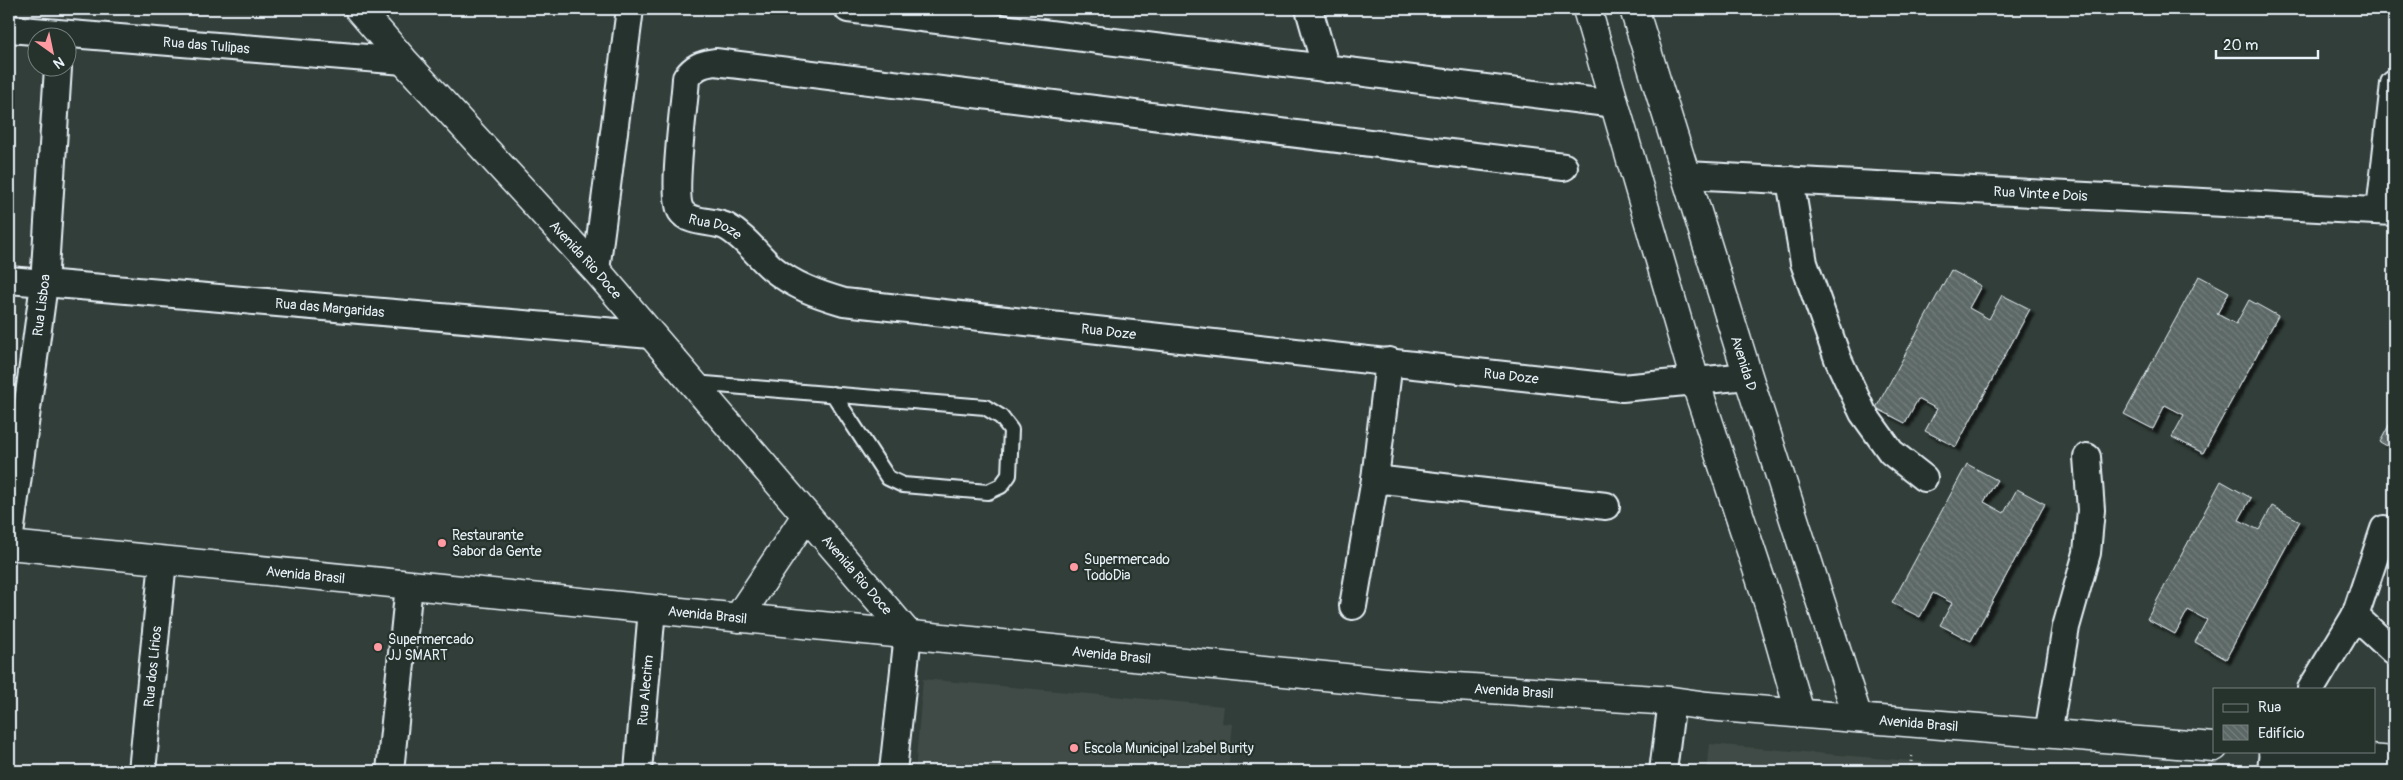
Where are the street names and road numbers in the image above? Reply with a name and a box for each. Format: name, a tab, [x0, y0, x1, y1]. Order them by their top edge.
street label: Rua das Tulipas	[162, 33, 251, 57]
street label: Rua Vinte e Dois	[1993, 183, 2089, 204]
street label: Rua Doze	[686, 210, 746, 243]
street label: Avenida Rio Doce	[546, 217, 625, 302]
street label: Rua Lisboa	[29, 274, 53, 337]
street label: Rua das Margaridas	[274, 294, 386, 321]
street label: Rua Doze	[1080, 320, 1137, 343]
street label: Avenida D	[1728, 334, 1761, 393]
street label: Rua Doze	[1483, 364, 1540, 387]
street label: Avenida Rio Doce	[818, 531, 896, 618]
street label: Avenida Brasil	[265, 562, 346, 587]
street label: Avenida Brasil	[667, 602, 748, 627]
street label: Rua dos Lírios	[140, 625, 165, 708]
street label: Avenida Brasil	[1071, 642, 1152, 667]
street label: Rua Alecrim	[633, 654, 656, 726]
street label: Avenida Brasil	[1474, 680, 1554, 702]
street label: Avenida Brasil	[1878, 711, 1959, 735]

